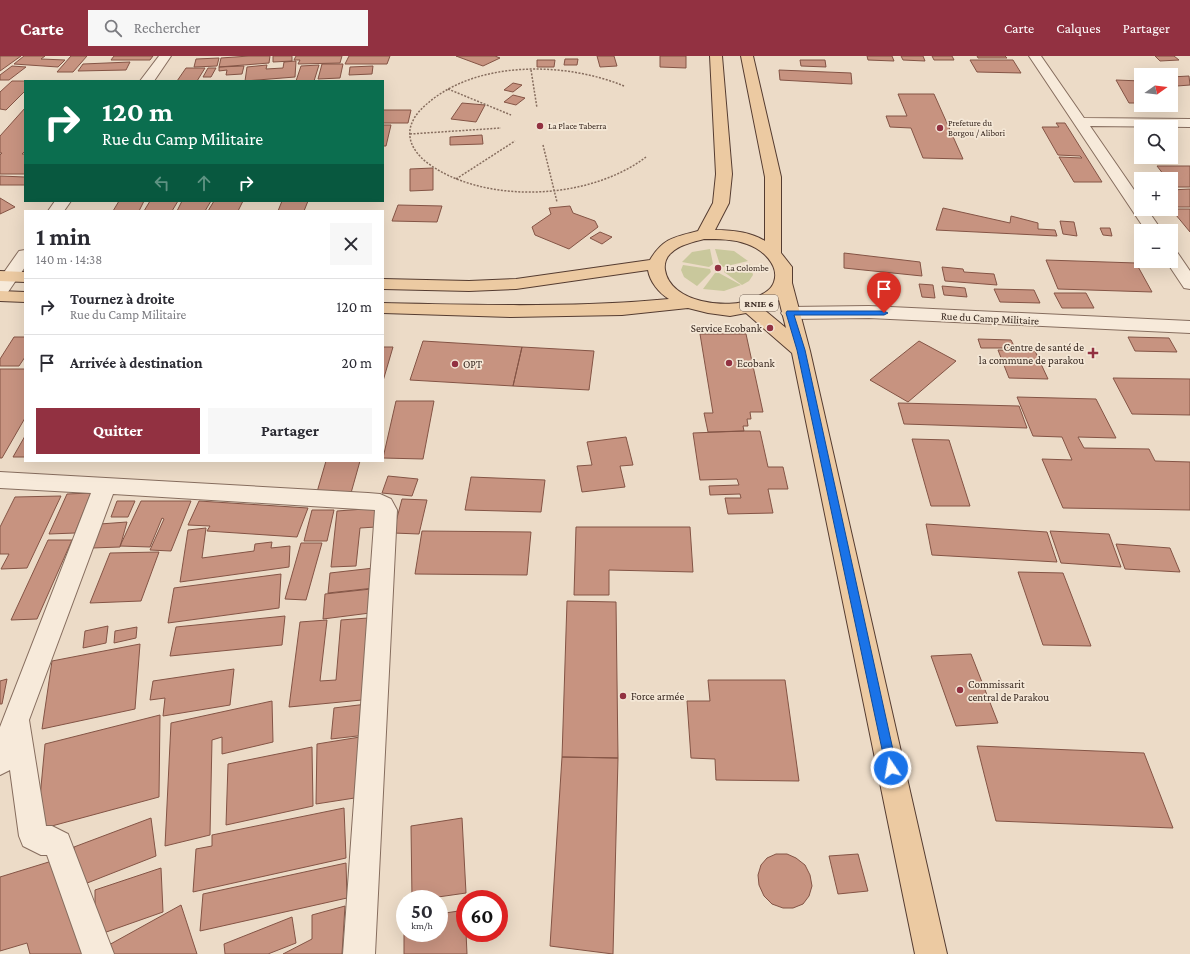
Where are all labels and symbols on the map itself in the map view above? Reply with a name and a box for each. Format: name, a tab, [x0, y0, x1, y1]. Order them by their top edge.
north arrow	[1134, 68, 1178, 112]
place label: Prefeture du Borgou / Alibori	[948, 118, 1006, 138]
marker: La Place Taberra	[535, 121, 545, 131]
place label: La Place Taberra	[548, 121, 606, 131]
marker: Prefeture du Borgou / Alibori	[935, 123, 945, 133]
marker: La Colombe	[713, 263, 723, 273]
place label: La Colombe	[726, 263, 769, 273]
pin	[867, 272, 901, 313]
road number: RNIE 6	[740, 295, 778, 311]
street label: Rue du Camp Militaire	[940, 309, 1040, 328]
place label: Service Ecobank	[691, 322, 763, 334]
marker: Service Ecobank	[765, 323, 775, 333]
place label: Centre de santé de la commune de parakou	[979, 341, 1084, 367]
marker: Centre de santé de la commune de parakou	[1087, 347, 1099, 359]
place label: Ecobank	[737, 357, 776, 369]
place label: OPT	[463, 358, 482, 370]
marker: Ecobank	[724, 358, 734, 368]
marker: OPT	[450, 359, 460, 369]
place label: Commissarit central de Parakou	[968, 678, 1049, 703]
marker: Commissarit central de Parakou	[955, 685, 965, 695]
place label: Force armée	[631, 690, 684, 702]
marker: Force armée	[618, 691, 628, 701]
position arrow	[870, 747, 912, 789]
speed limit sign: 60	[456, 890, 508, 942]

